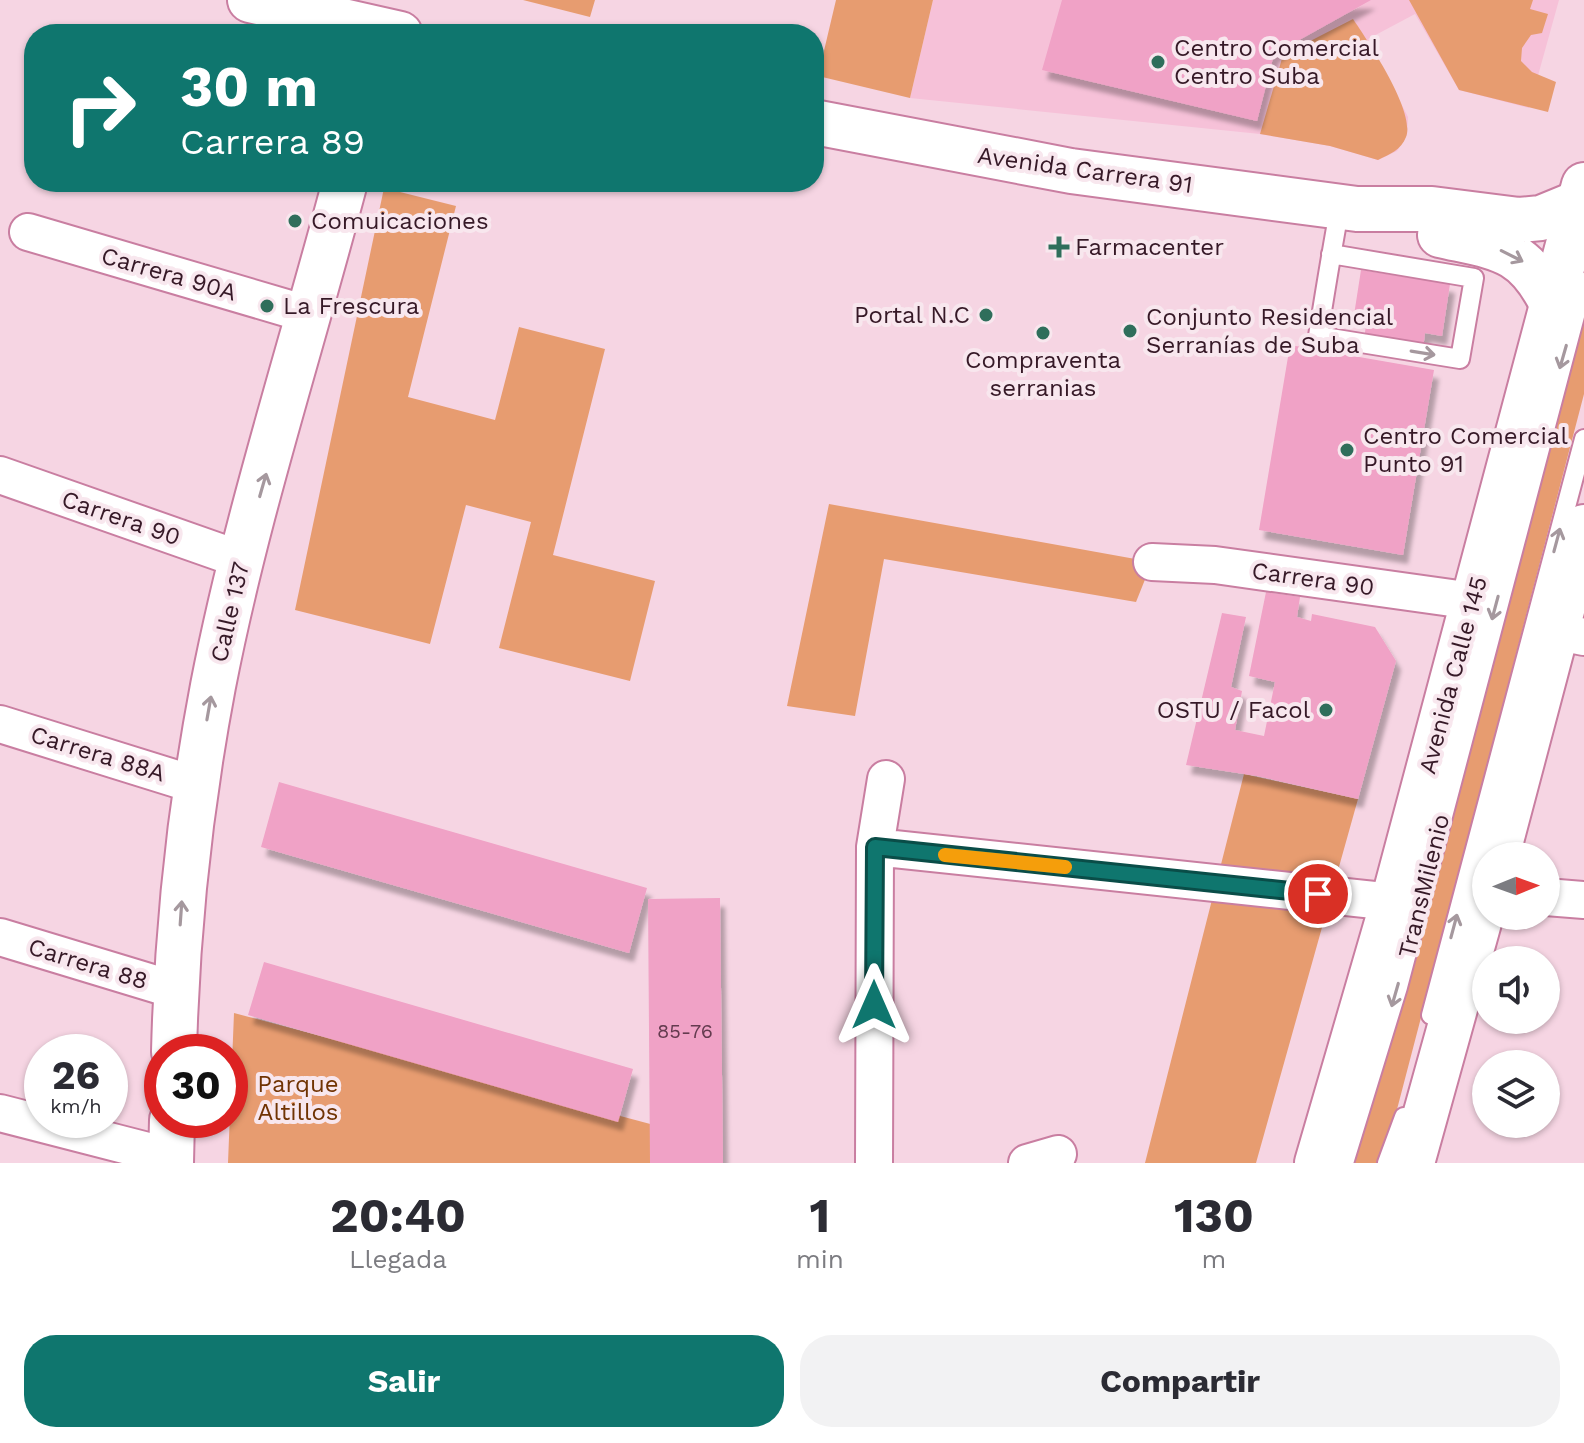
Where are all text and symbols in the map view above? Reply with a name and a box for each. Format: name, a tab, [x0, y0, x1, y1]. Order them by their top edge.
place label: Centro Comercial Centro Suba	[1174, 34, 1379, 90]
marker: Centro Comercial Centro Suba	[1149, 53, 1167, 71]
text: 30 m	[180, 54, 318, 120]
icon: right	[48, 56, 152, 160]
text: Carrera 89	[180, 121, 365, 163]
street label: Avenida Carrera 91	[976, 141, 1194, 199]
place label: Comuicaciones	[311, 207, 489, 235]
marker: Comuicaciones	[286, 212, 304, 230]
place label: Farmacenter	[1075, 233, 1224, 261]
marker: Farmacenter	[1050, 238, 1068, 256]
street label: Carrera 90A	[98, 241, 240, 307]
one-way arrow	[1499, 249, 1523, 264]
place label: La Frescura	[283, 292, 419, 320]
marker: La Frescura	[258, 297, 276, 315]
place label: Portal N.C	[854, 301, 970, 329]
place label: Conjunto Residencial Serranías de Suba	[1146, 303, 1394, 359]
marker: Portal N.C	[977, 306, 995, 324]
marker: Conjunto Residencial Serranías de Suba	[1121, 322, 1139, 340]
marker: Compraventa serranias	[1034, 324, 1052, 342]
one-way arrow	[1555, 344, 1570, 370]
place label: Compraventa serranias	[965, 346, 1121, 402]
one-way arrow	[1410, 346, 1435, 361]
place label: Centro Comercial Punto 91	[1363, 422, 1568, 478]
marker: Centro Comercial Punto 91	[1338, 441, 1356, 459]
one-way arrow	[256, 473, 271, 499]
street label: Carrera 90	[58, 485, 184, 551]
one-way arrow	[1550, 527, 1565, 553]
street label: Carrera 90	[1250, 557, 1376, 601]
street label: Calle 137	[205, 559, 255, 665]
street label: Avenida Calle 145	[1413, 573, 1493, 777]
one-way arrow	[1487, 595, 1502, 621]
one-way arrow	[203, 696, 218, 721]
place label: OSTU / Facol	[1157, 696, 1311, 724]
marker: OSTU / Facol	[1317, 701, 1335, 719]
street label: Carrera 88A	[27, 720, 169, 788]
street label: TransMilenio	[1393, 811, 1455, 961]
north arrow	[1472, 842, 1560, 930]
map controls	[1472, 842, 1560, 1138]
pin	[1284, 860, 1352, 928]
icon: arrive	[1296, 872, 1340, 916]
one-way arrow	[174, 900, 189, 927]
one-way arrow	[1447, 914, 1462, 940]
street label: Carrera 88	[25, 933, 151, 995]
button: sound	[1472, 946, 1560, 1034]
position arrow	[832, 963, 916, 1047]
one-way arrow	[1387, 982, 1402, 1008]
house number: 85-76	[657, 1019, 713, 1043]
speed limit sign: 30	[144, 1034, 248, 1138]
button: layers	[1472, 1050, 1560, 1138]
text: 26	[52, 1052, 100, 1099]
park label: Parque Altillos	[257, 1070, 339, 1126]
text: km/h	[50, 1094, 102, 1118]
text: 20:40	[330, 1187, 466, 1244]
text: 1	[810, 1187, 830, 1244]
text: 130	[1174, 1187, 1254, 1244]
text: Llegada	[349, 1244, 447, 1274]
text: min	[796, 1244, 844, 1274]
text: m	[1202, 1244, 1226, 1274]
button: Salir	[24, 1335, 784, 1427]
button: Compartir	[800, 1335, 1560, 1427]

